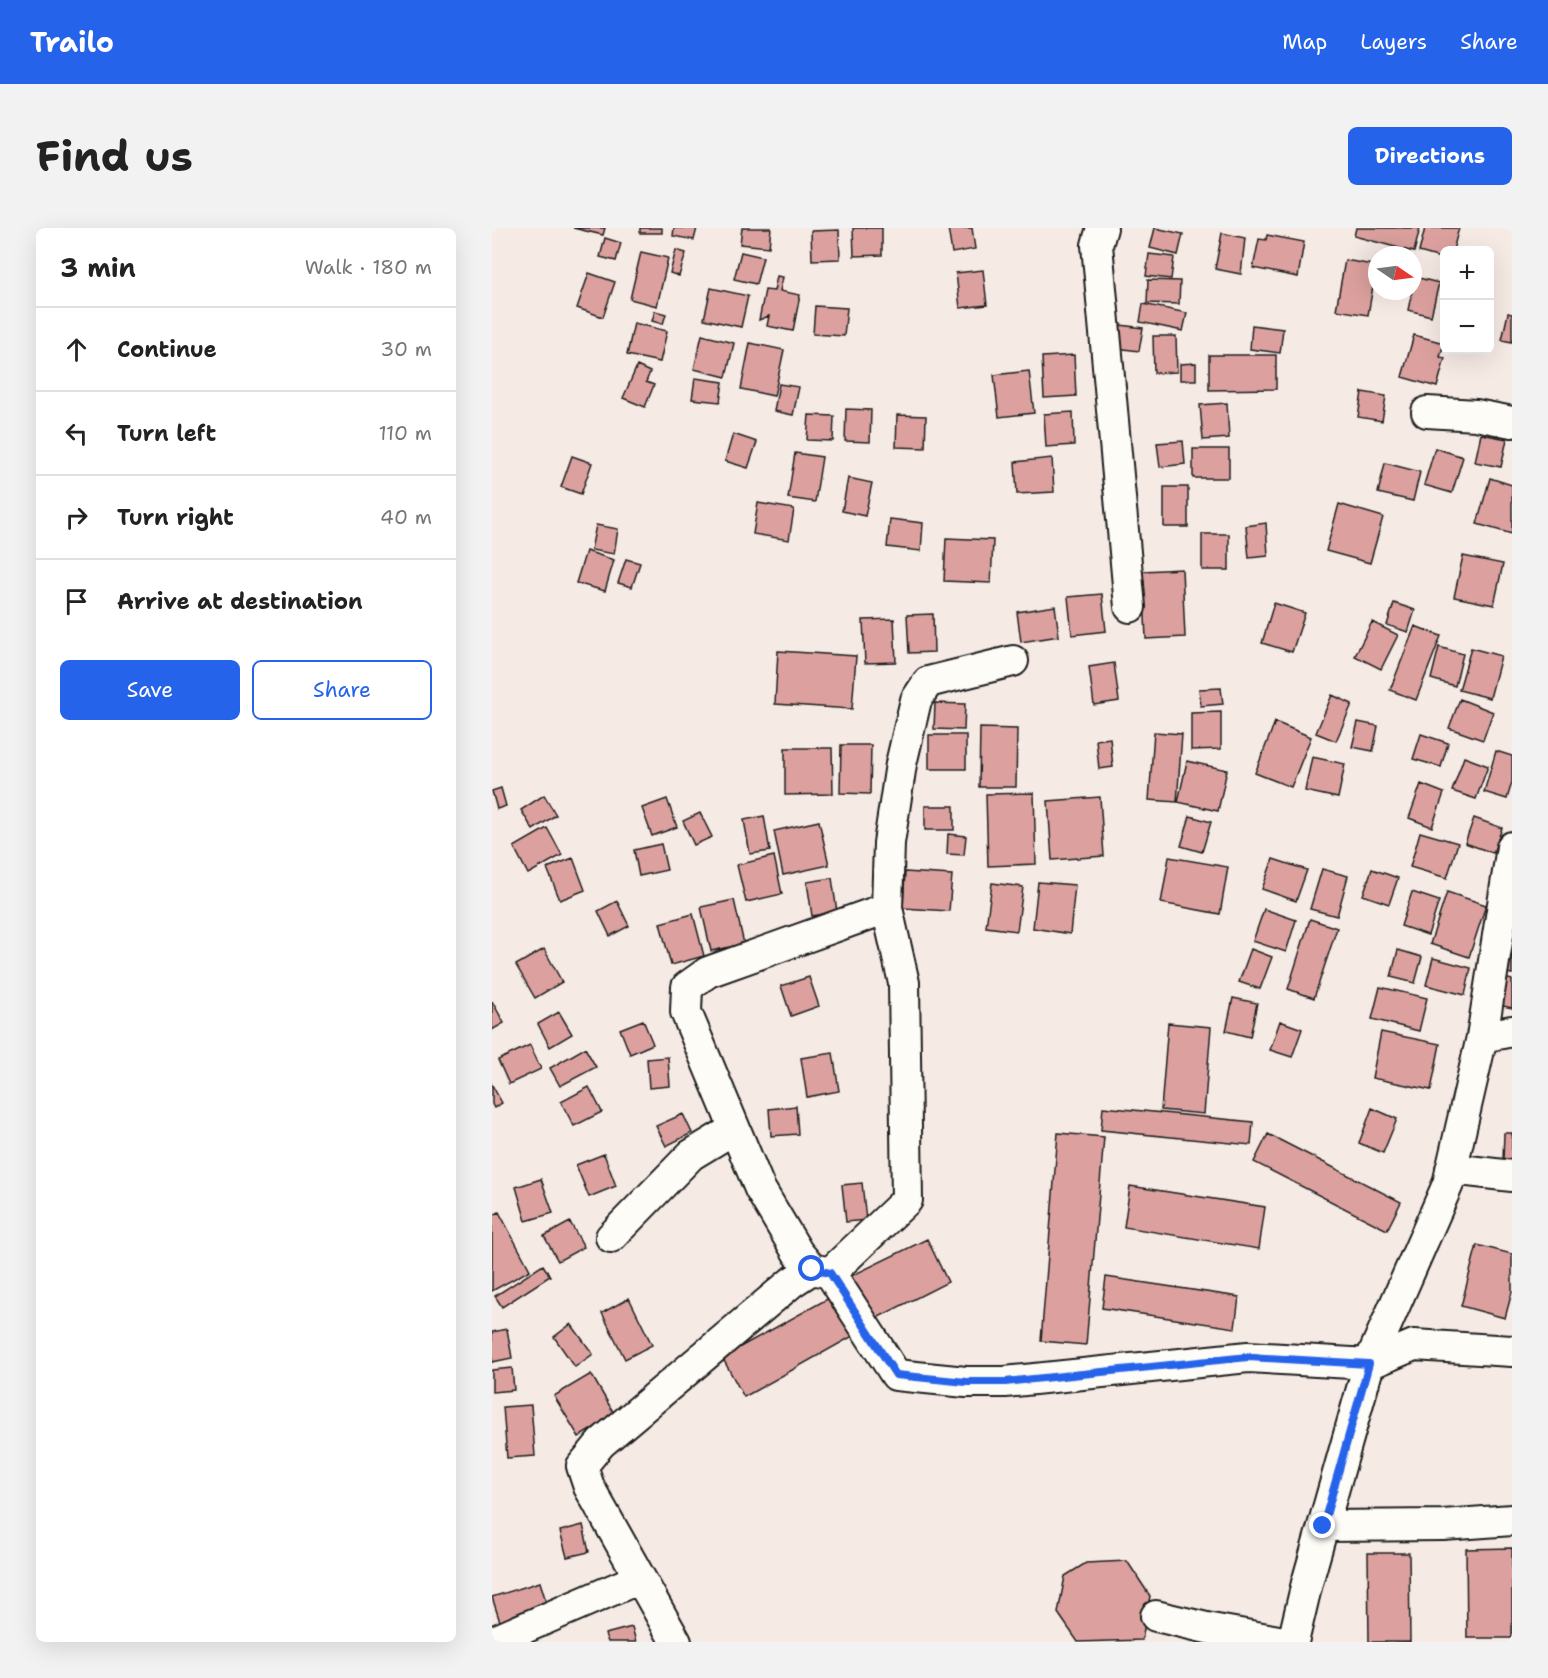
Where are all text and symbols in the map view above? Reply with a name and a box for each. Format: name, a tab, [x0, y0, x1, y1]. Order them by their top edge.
text: Trailo	[30, 23, 114, 61]
text: Map	[1282, 28, 1327, 56]
text: Layers	[1360, 28, 1427, 56]
text: Share	[1460, 28, 1518, 56]
button: Directions	[1348, 127, 1512, 185]
text: Find us	[36, 128, 193, 184]
north arrow	[1368, 246, 1422, 300]
map controls	[1440, 246, 1494, 354]
button: +	[1440, 246, 1494, 300]
text: 3 min	[60, 250, 136, 285]
text: Walk · 180 m	[305, 254, 432, 280]
button: −	[1440, 300, 1494, 354]
icon: ahead	[60, 333, 93, 366]
text: Continue	[117, 335, 217, 364]
text: 30 m	[380, 336, 432, 362]
icon: left	[60, 417, 93, 450]
text: Turn left	[117, 419, 216, 448]
text: 110 m	[378, 420, 432, 446]
icon: right	[60, 501, 93, 534]
text: Turn right	[117, 503, 234, 532]
text: 40 m	[380, 504, 432, 530]
icon: arrive	[60, 585, 93, 618]
text: Arrive at destination	[117, 587, 363, 616]
button: Save	[60, 660, 240, 720]
button: Share	[252, 660, 432, 720]
route start	[798, 1255, 824, 1281]
route end	[1309, 1512, 1335, 1538]

